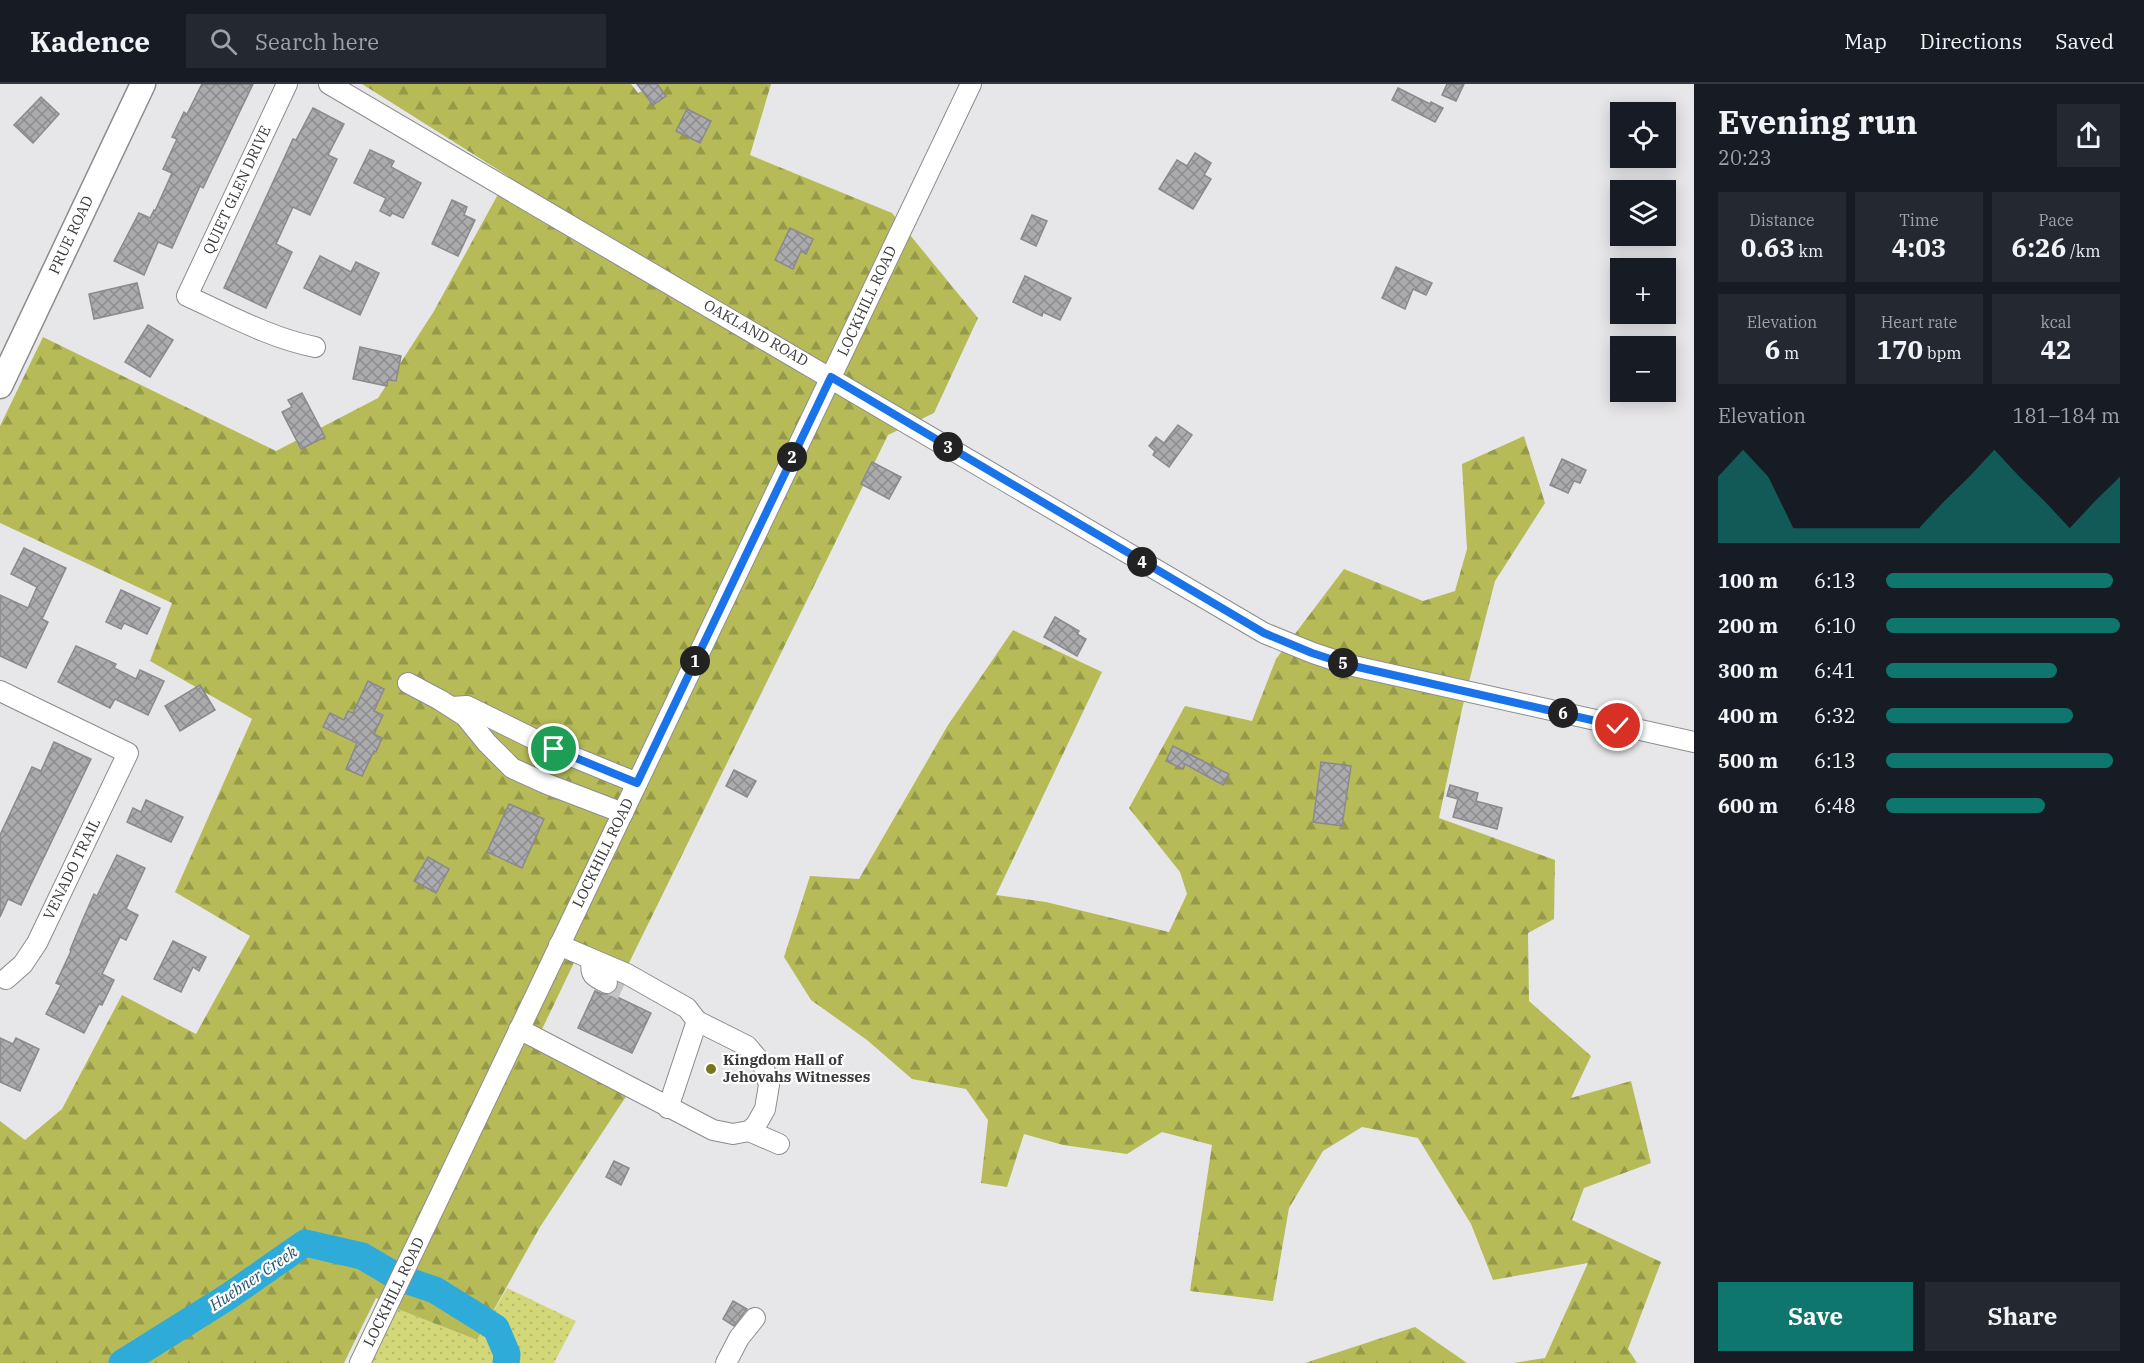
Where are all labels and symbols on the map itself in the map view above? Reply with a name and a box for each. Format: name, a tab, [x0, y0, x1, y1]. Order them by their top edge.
street label: QUIET GLEN DRIVE	[198, 122, 275, 257]
street label: PRUE ROAD	[44, 192, 97, 277]
street label: LOCKHILL ROAD	[833, 243, 900, 359]
street label: OAKLAND ROAD	[701, 295, 812, 370]
pin: 3	[933, 432, 963, 462]
pin: 2	[777, 442, 807, 472]
pin: 4	[1127, 547, 1157, 577]
pin: 1	[680, 646, 710, 676]
pin: 5	[1328, 648, 1358, 678]
pin: 6	[1548, 698, 1578, 728]
pin	[1592, 700, 1643, 751]
pin	[528, 723, 579, 774]
street label: LOCKHILL ROAD	[568, 795, 637, 911]
street label: VENADO TRAIL	[39, 815, 104, 923]
place label: Kingdom Hall of Jehovahs Witnesses	[723, 1050, 870, 1086]
marker: Kingdom Hall of Jehovahs Witnesses	[704, 1062, 718, 1076]
street label: LOCKHILL ROAD	[359, 1234, 428, 1350]
water label: Huebner Creek	[204, 1241, 301, 1315]

